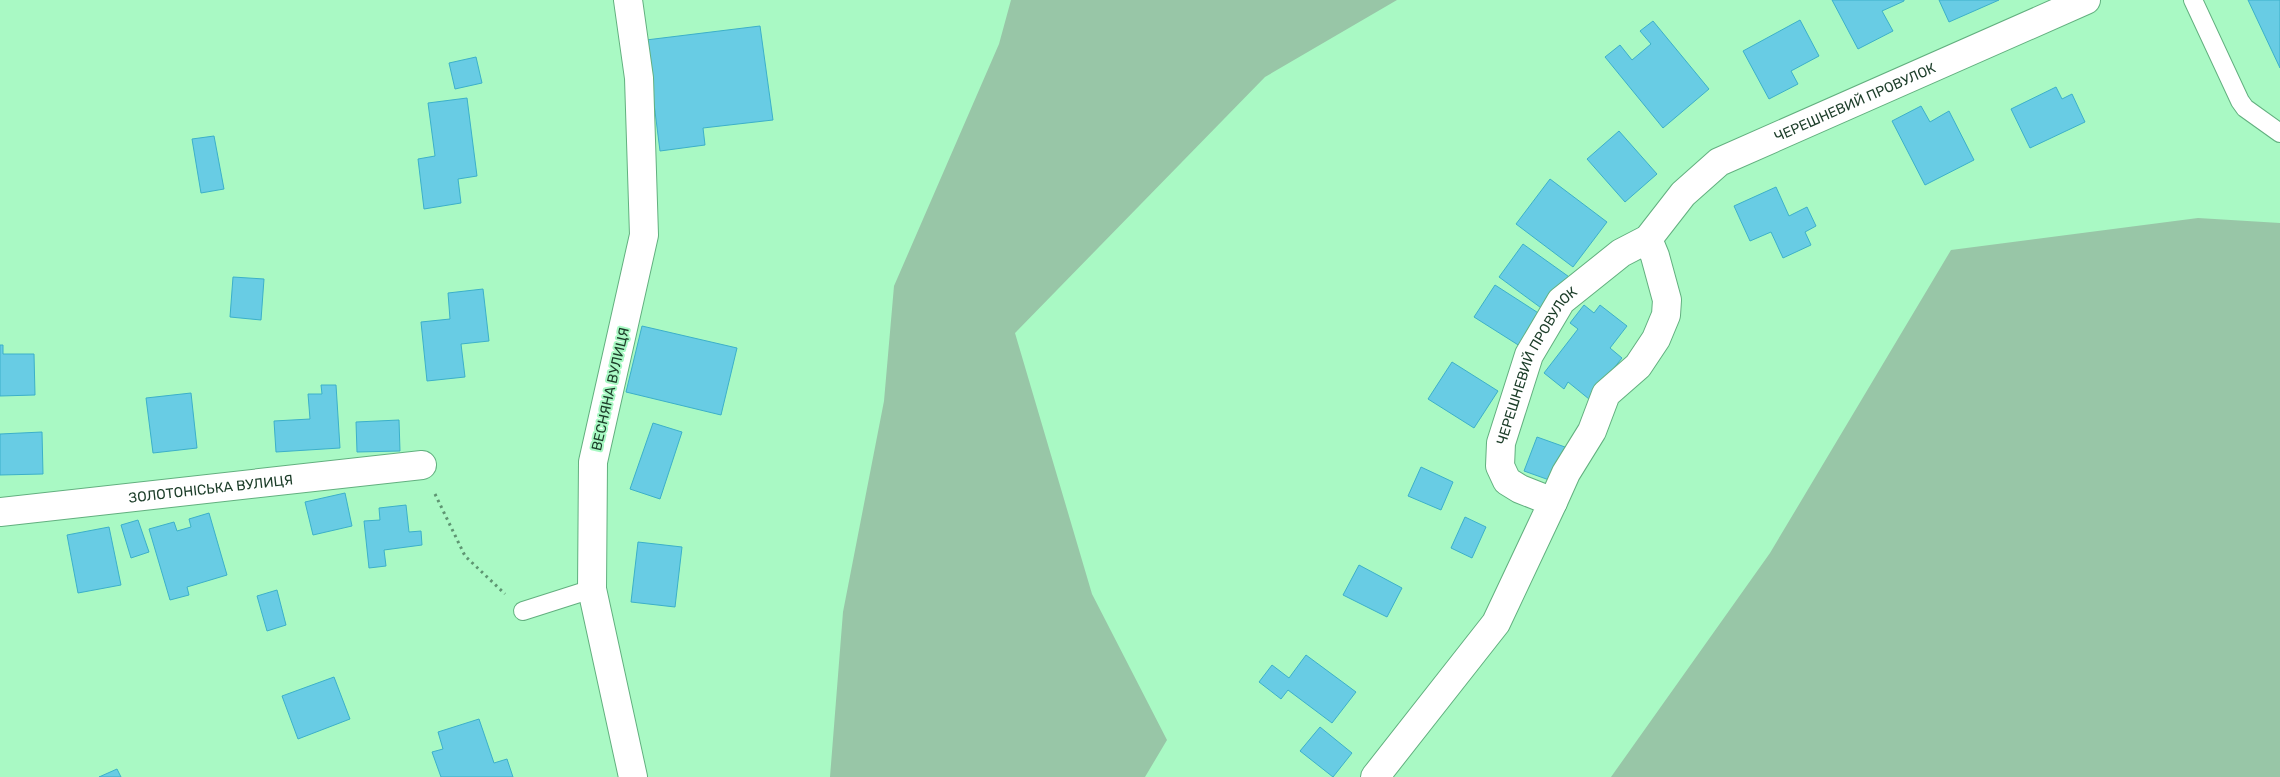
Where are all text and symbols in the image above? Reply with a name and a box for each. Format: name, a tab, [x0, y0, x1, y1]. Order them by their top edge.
street label: ЧЕРЕШНЕВИЙ ПРОВУЛОК	[1772, 59, 1938, 145]
street label: ЧЕРЕШНЕВИЙ ПРОВУЛОК	[1493, 283, 1581, 447]
street label: ВЕСНЯНА ВУЛИЦЯ	[588, 326, 633, 452]
street label: ЗОЛОТОНІСЬКА ВУЛИЦЯ	[128, 471, 294, 507]

